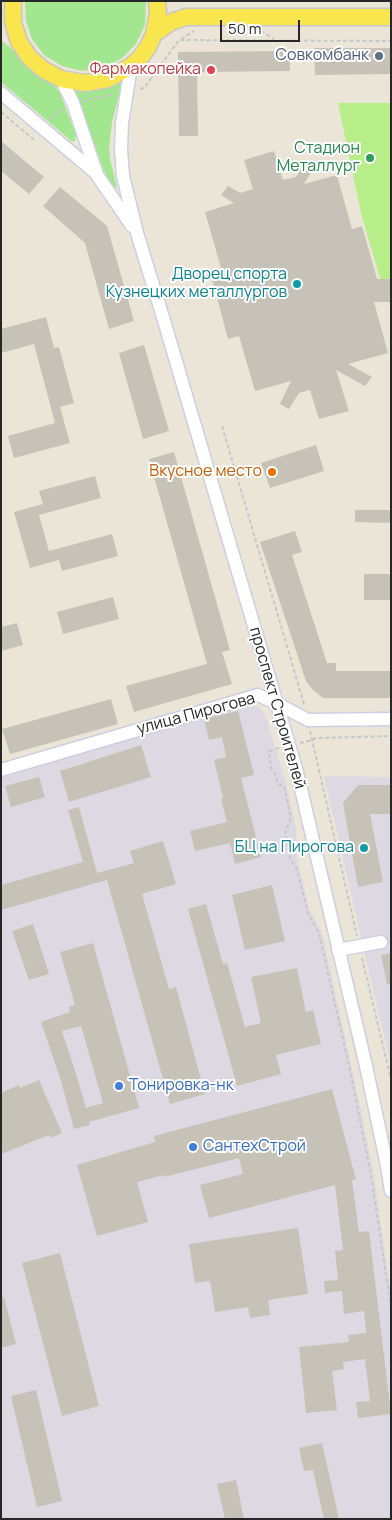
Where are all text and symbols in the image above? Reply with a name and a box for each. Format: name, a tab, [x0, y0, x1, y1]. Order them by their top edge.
scale bar	[222, 10, 302, 42]
text: 50 m	[228, 18, 262, 39]
place label: Совкомбанк	[276, 46, 369, 66]
marker: Совкомбанк	[373, 50, 385, 62]
place label: Фармакопейка	[90, 60, 201, 80]
marker: Фармакопейка	[205, 64, 217, 76]
place label: Стадион Металлург	[277, 139, 360, 177]
marker: Стадион Металлург	[364, 152, 376, 164]
place label: Дворец спорта Кузнецких металлургов	[106, 265, 287, 303]
marker: Дворец спорта Кузнецких металлургов	[291, 278, 303, 290]
place label: Вкусное место	[149, 462, 262, 482]
marker: Вкусное место	[266, 466, 278, 478]
street label: проспект Строителей	[245, 625, 309, 791]
street label: улица Пирогова	[135, 689, 257, 739]
place label: БЦ на Пирогова	[235, 838, 354, 858]
marker: БЦ на Пирогова	[358, 842, 370, 854]
place label: Тонировка-нк	[129, 1076, 234, 1096]
marker: Тонировка-нк	[113, 1080, 125, 1092]
place label: СантехСтрой	[203, 1137, 306, 1157]
marker: СантехСтрой	[187, 1141, 199, 1153]

